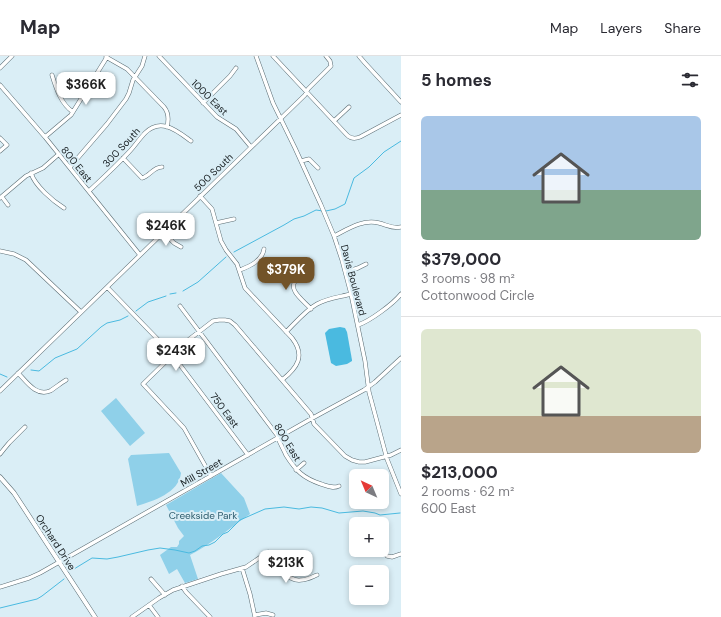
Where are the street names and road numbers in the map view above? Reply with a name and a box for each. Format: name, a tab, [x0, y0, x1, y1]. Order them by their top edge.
street label: 1000 East	[189, 77, 231, 118]
street label: 300 South	[100, 125, 143, 170]
street label: 800 East	[58, 144, 95, 185]
street label: 500 South	[191, 150, 236, 194]
street label: Davis Boulevard	[338, 243, 369, 317]
street label: 750 East	[207, 390, 242, 430]
street label: 800 East	[271, 421, 304, 464]
street label: Mill Street	[178, 455, 225, 490]
street label: Orchard Drive	[33, 512, 79, 573]

